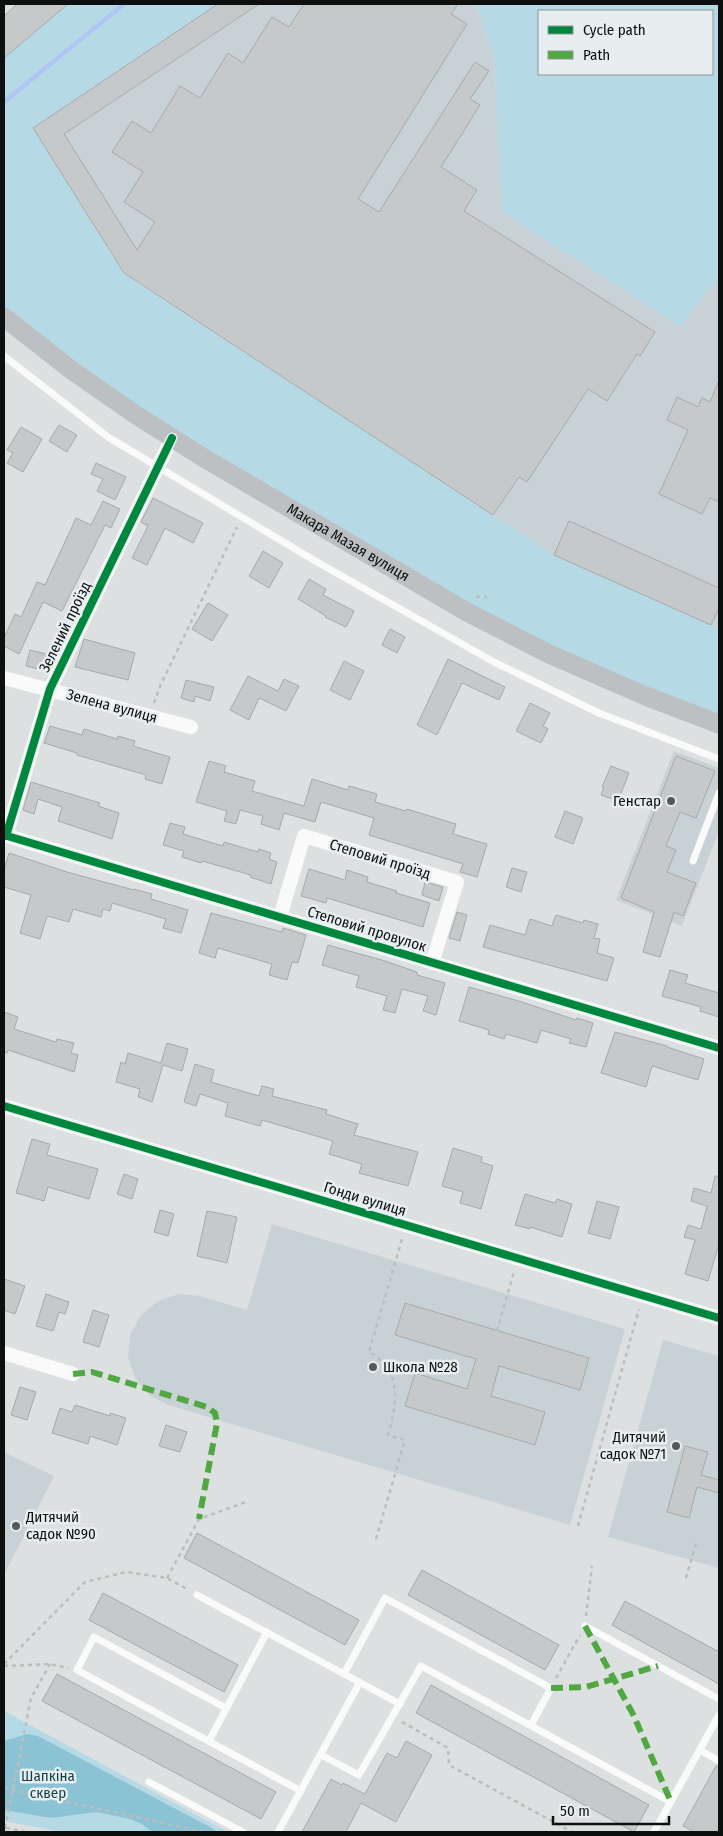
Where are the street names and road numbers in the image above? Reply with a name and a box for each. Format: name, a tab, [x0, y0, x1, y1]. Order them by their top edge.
street label: Макара Мазая вулиця	[284, 500, 413, 585]
street label: Зелений проїзд	[35, 579, 95, 675]
street label: Зелена вулиця	[65, 685, 159, 727]
street label: Степовий проїзд	[327, 835, 433, 883]
street label: Степовий провулок	[305, 902, 429, 956]
street label: Гонди вулиця	[322, 1178, 408, 1220]

